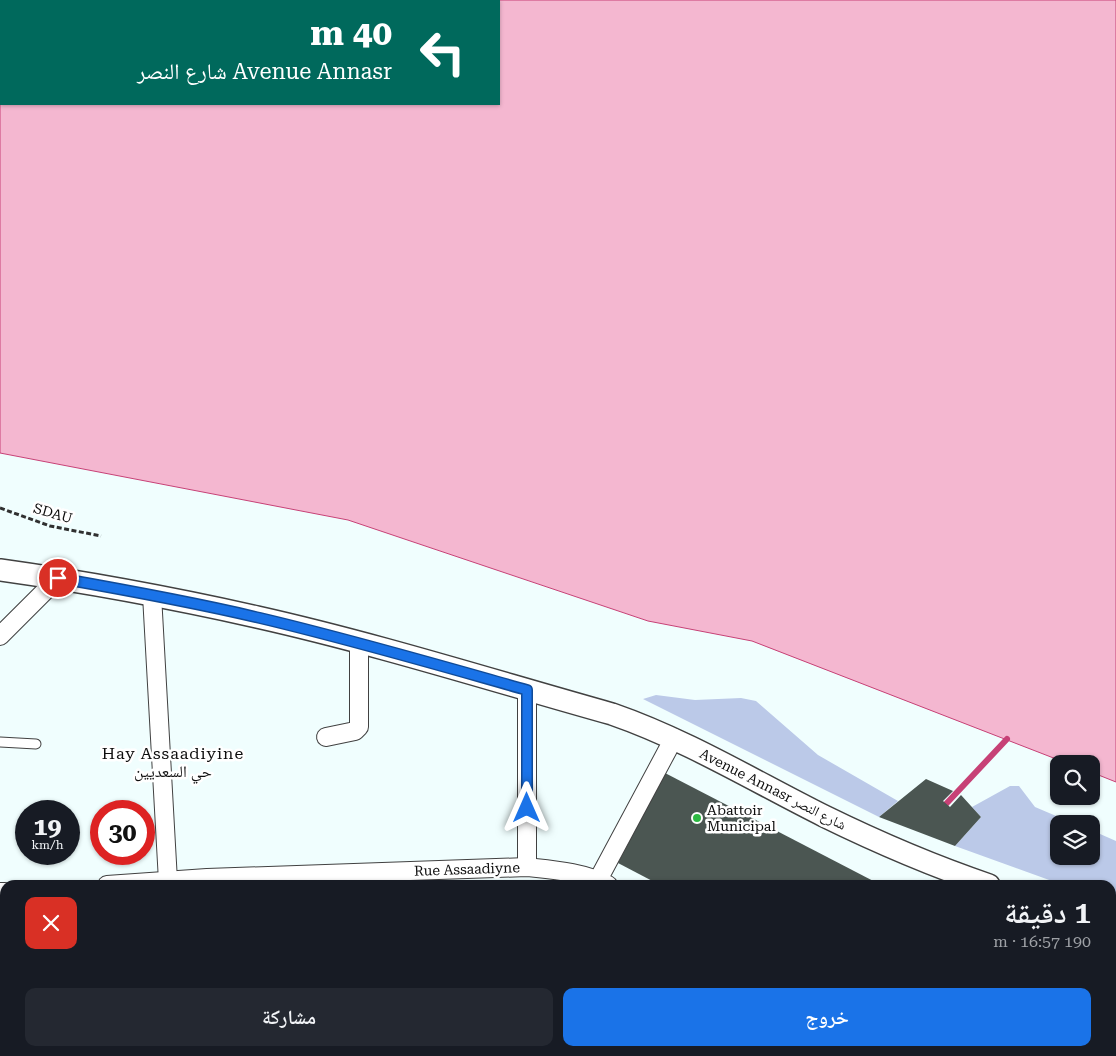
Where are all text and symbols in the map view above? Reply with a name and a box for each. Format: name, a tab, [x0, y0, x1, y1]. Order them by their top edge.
text: 40 m	[310, 13, 392, 54]
icon: left	[410, 20, 475, 85]
text: Avenue Annasr شارع النصر	[137, 59, 392, 84]
street label: SDAU	[32, 500, 74, 526]
pin	[37, 557, 79, 599]
icon: arrive	[44, 564, 72, 592]
district label: Hay Assaadiyine حي السعديين	[102, 744, 244, 784]
street label: Avenue Annasr شارع النصر	[696, 745, 849, 835]
map controls	[1050, 755, 1100, 865]
button: search	[1050, 755, 1100, 805]
position arrow	[500, 781, 552, 833]
speed limit sign: 30	[90, 800, 155, 865]
place label: Abattoir Municipal	[707, 802, 776, 834]
text: 19	[33, 812, 62, 841]
marker: Abattoir Municipal	[691, 812, 703, 824]
button: layers	[1050, 815, 1100, 865]
text: km/h	[31, 838, 64, 852]
street label: Rue Assaadiyne	[414, 859, 520, 879]
text: 1 دقيقة	[1004, 895, 1091, 930]
button: close	[25, 897, 77, 949]
text: 190 m · 16:57	[993, 932, 1091, 951]
button: مشاركة	[25, 988, 553, 1046]
button: خروج	[563, 988, 1091, 1046]

